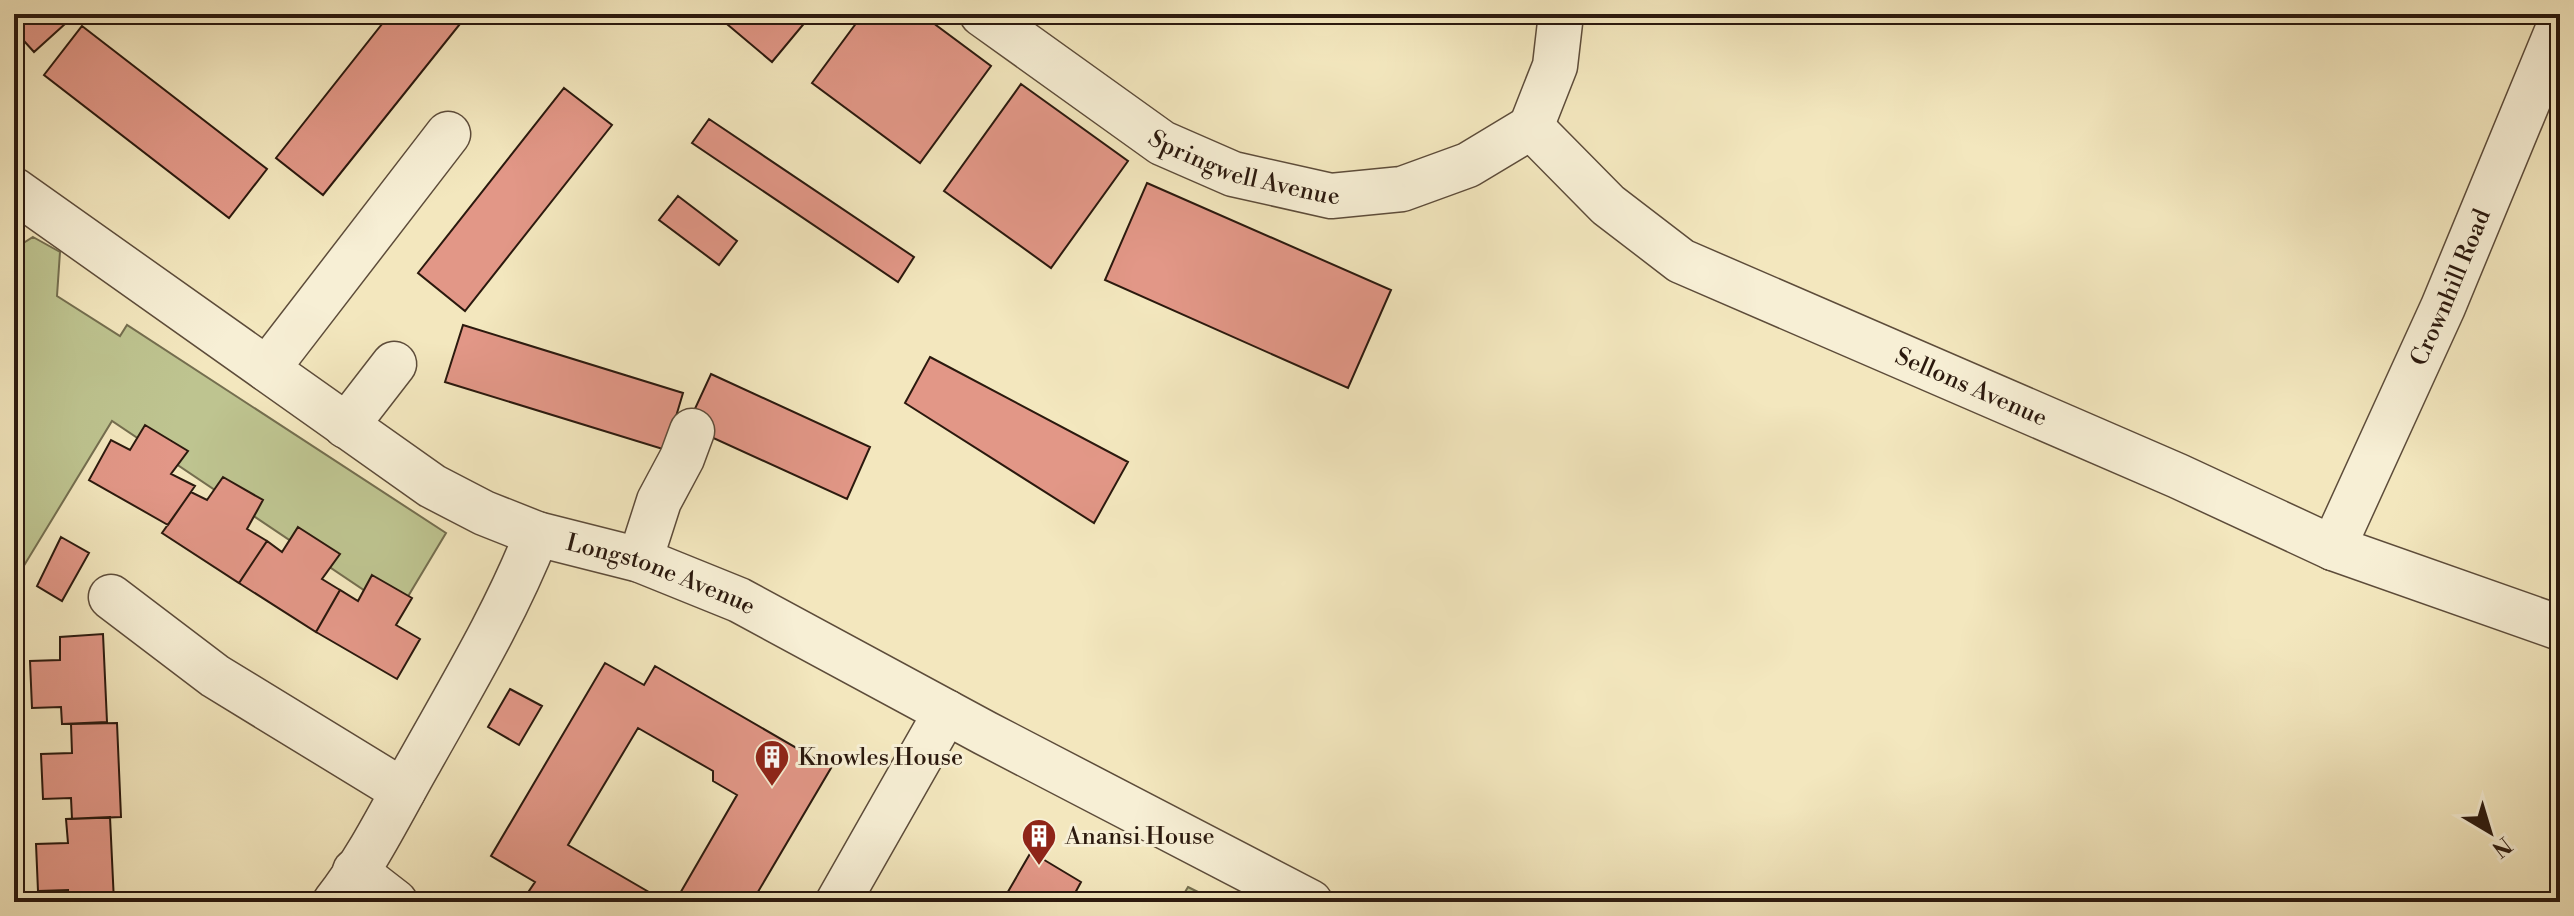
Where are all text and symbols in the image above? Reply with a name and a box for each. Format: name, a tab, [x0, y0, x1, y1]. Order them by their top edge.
street label: Springwell Avenue	[1142, 124, 1341, 212]
street label: Crownhill Road	[2404, 204, 2498, 371]
street label: Sellons Avenue	[1890, 342, 2052, 434]
street label: Longstone Avenue	[563, 528, 760, 622]
building icon: Knowles House	[753, 738, 791, 788]
place label: Knowles House	[798, 743, 963, 773]
north arrow	[2450, 792, 2530, 872]
building icon: Anansi House	[1020, 817, 1058, 867]
place label: Anansi House	[1064, 822, 1215, 852]
text: N	[2486, 831, 2517, 863]

